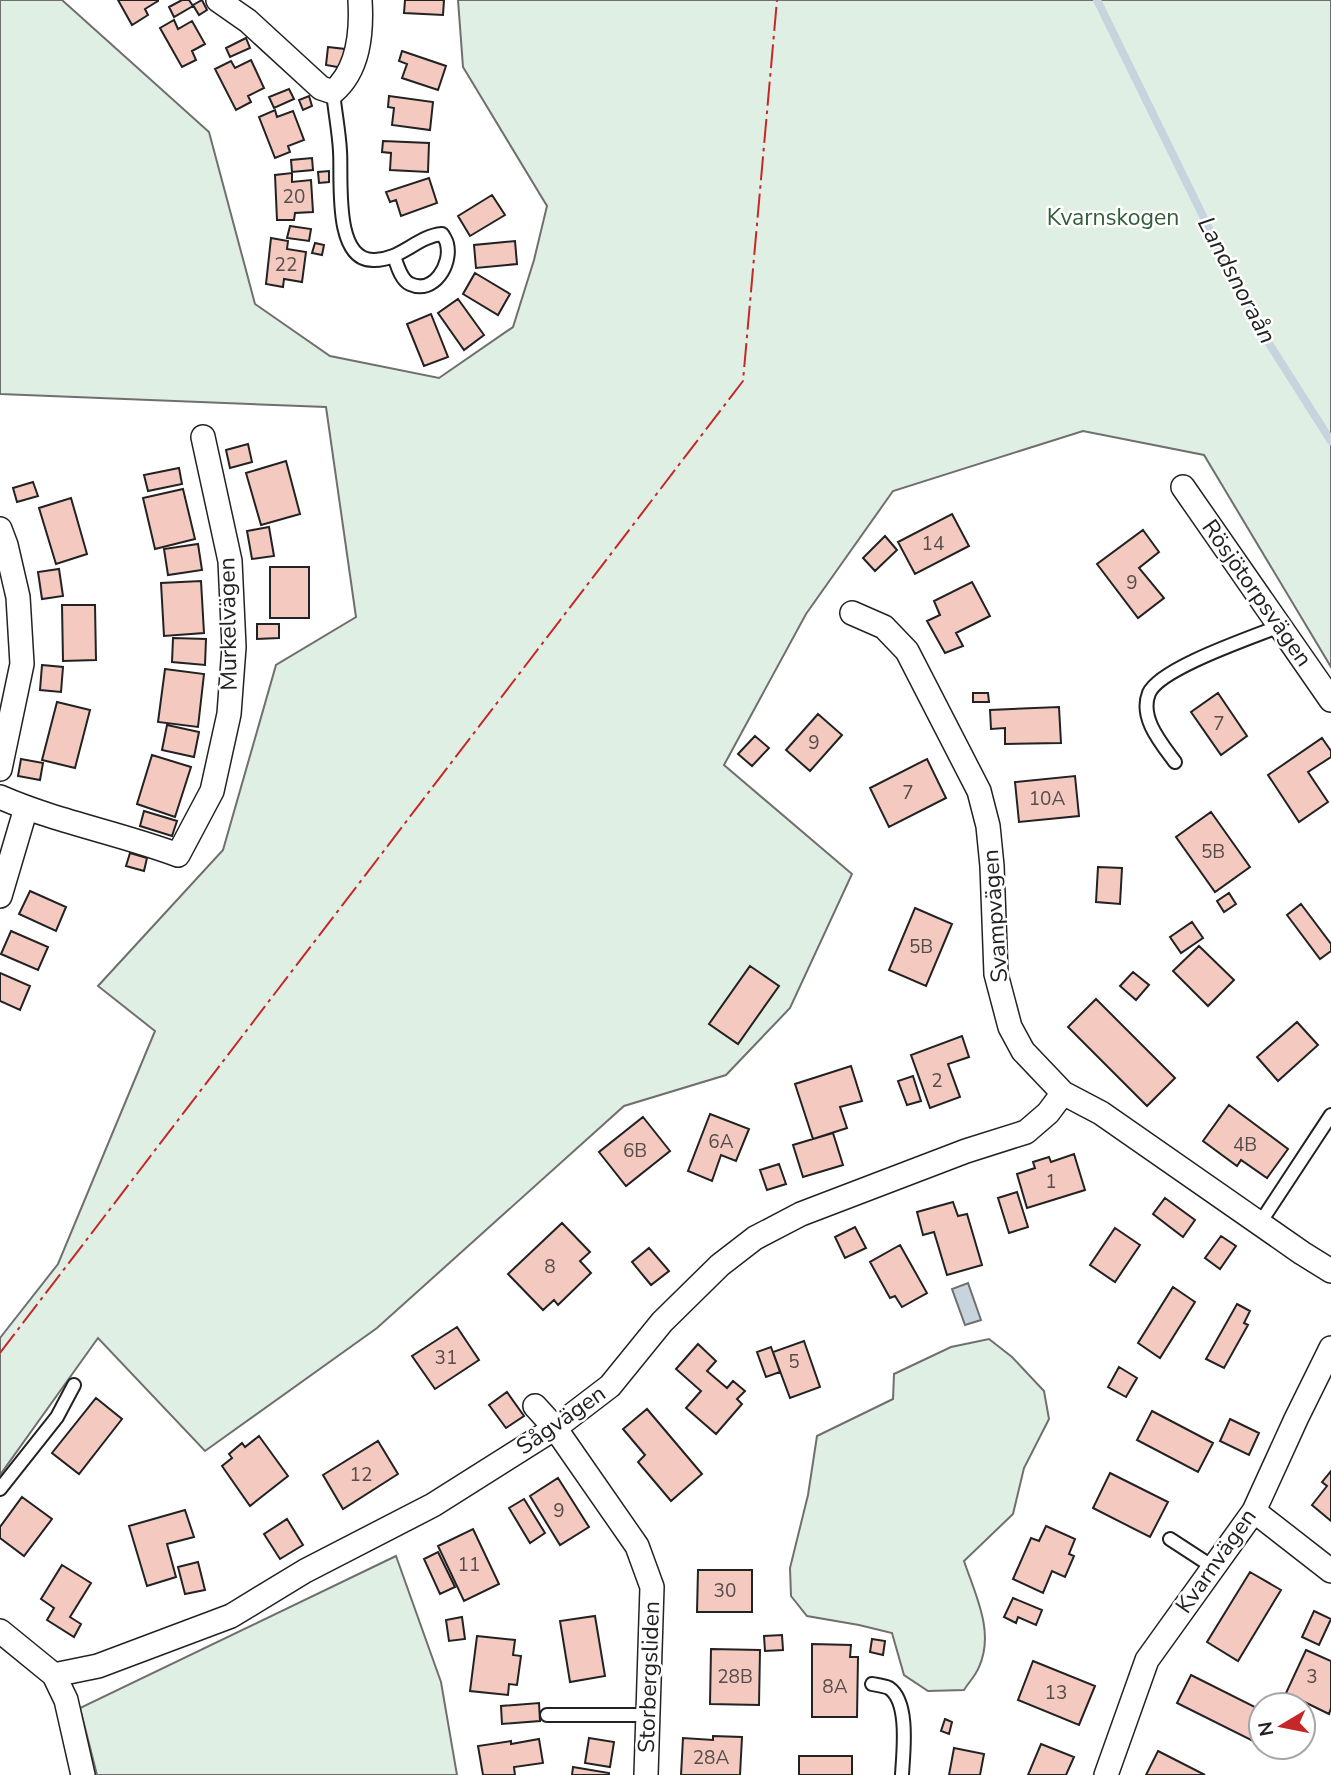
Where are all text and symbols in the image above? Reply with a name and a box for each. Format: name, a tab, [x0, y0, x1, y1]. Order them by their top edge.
house number: 20	[283, 184, 305, 210]
park label: Kvarnskogen	[1047, 202, 1179, 233]
water label: Landsnoraån	[1190, 211, 1284, 349]
house number: 22	[275, 252, 297, 278]
street label: Rösjötorpsvägen	[1195, 513, 1319, 673]
house number: 14	[922, 531, 944, 557]
street label: Murkelvägen	[211, 557, 245, 691]
house number: 9	[1126, 570, 1138, 596]
house number: 7	[1213, 711, 1225, 737]
house number: 9	[808, 730, 820, 756]
house number: 7	[902, 780, 914, 806]
house number: 10A	[1029, 786, 1065, 812]
house number: 5B	[1201, 839, 1225, 865]
street label: Svampvägen	[975, 848, 1015, 984]
house number: 5B	[909, 934, 933, 960]
house number: 2	[931, 1068, 943, 1094]
house number: 6A	[708, 1129, 734, 1155]
house number: 4B	[1233, 1132, 1257, 1158]
house number: 6B	[623, 1138, 647, 1164]
house number: 1	[1045, 1169, 1057, 1195]
house number: 8	[544, 1254, 556, 1280]
house number: 31	[435, 1345, 457, 1371]
house number: 5	[788, 1349, 800, 1375]
street label: Sågvägen	[510, 1378, 612, 1462]
house number: 12	[350, 1462, 372, 1488]
house number: 9	[553, 1498, 565, 1524]
street label: Kvarnvägen	[1169, 1502, 1263, 1620]
house number: 11	[458, 1552, 480, 1578]
house number: 30	[714, 1578, 736, 1604]
street label: Storbergsliden	[631, 1600, 667, 1754]
house number: 28B	[717, 1664, 753, 1690]
house number: 3	[1306, 1664, 1318, 1690]
house number: 8A	[822, 1674, 848, 1700]
house number: 13	[1045, 1680, 1067, 1706]
north arrow	[1247, 1691, 1317, 1761]
text: N	[1252, 1720, 1280, 1738]
house number: 28A	[693, 1745, 729, 1771]

